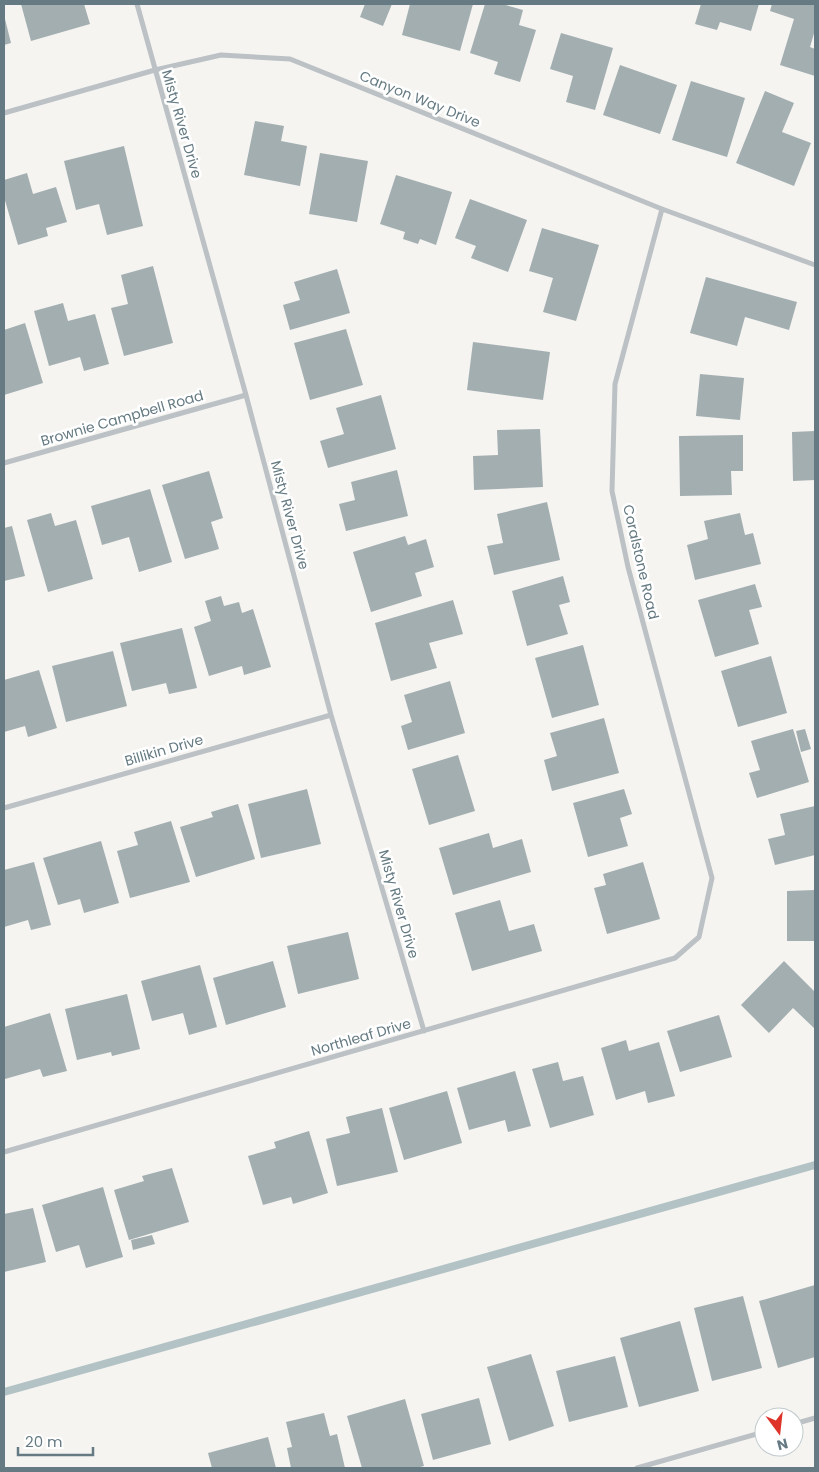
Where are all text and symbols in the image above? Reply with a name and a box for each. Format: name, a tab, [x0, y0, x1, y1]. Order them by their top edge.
street label: Canyon Way Drive	[357, 66, 484, 132]
street label: Misty River Drive	[157, 67, 207, 181]
street label: Brownie Campbell Road	[38, 385, 206, 451]
street label: Misty River Drive	[266, 458, 314, 572]
street label: Coralstone Road	[618, 503, 664, 621]
street label: Billikin Drive	[122, 729, 206, 771]
street label: Misty River Drive	[374, 847, 424, 961]
street label: Northleaf Drive	[309, 1013, 414, 1061]
north arrow	[754, 1407, 804, 1457]
scale bar	[18, 1424, 92, 1456]
text: 20 m	[25, 1431, 63, 1452]
text: N	[775, 1434, 790, 1456]

